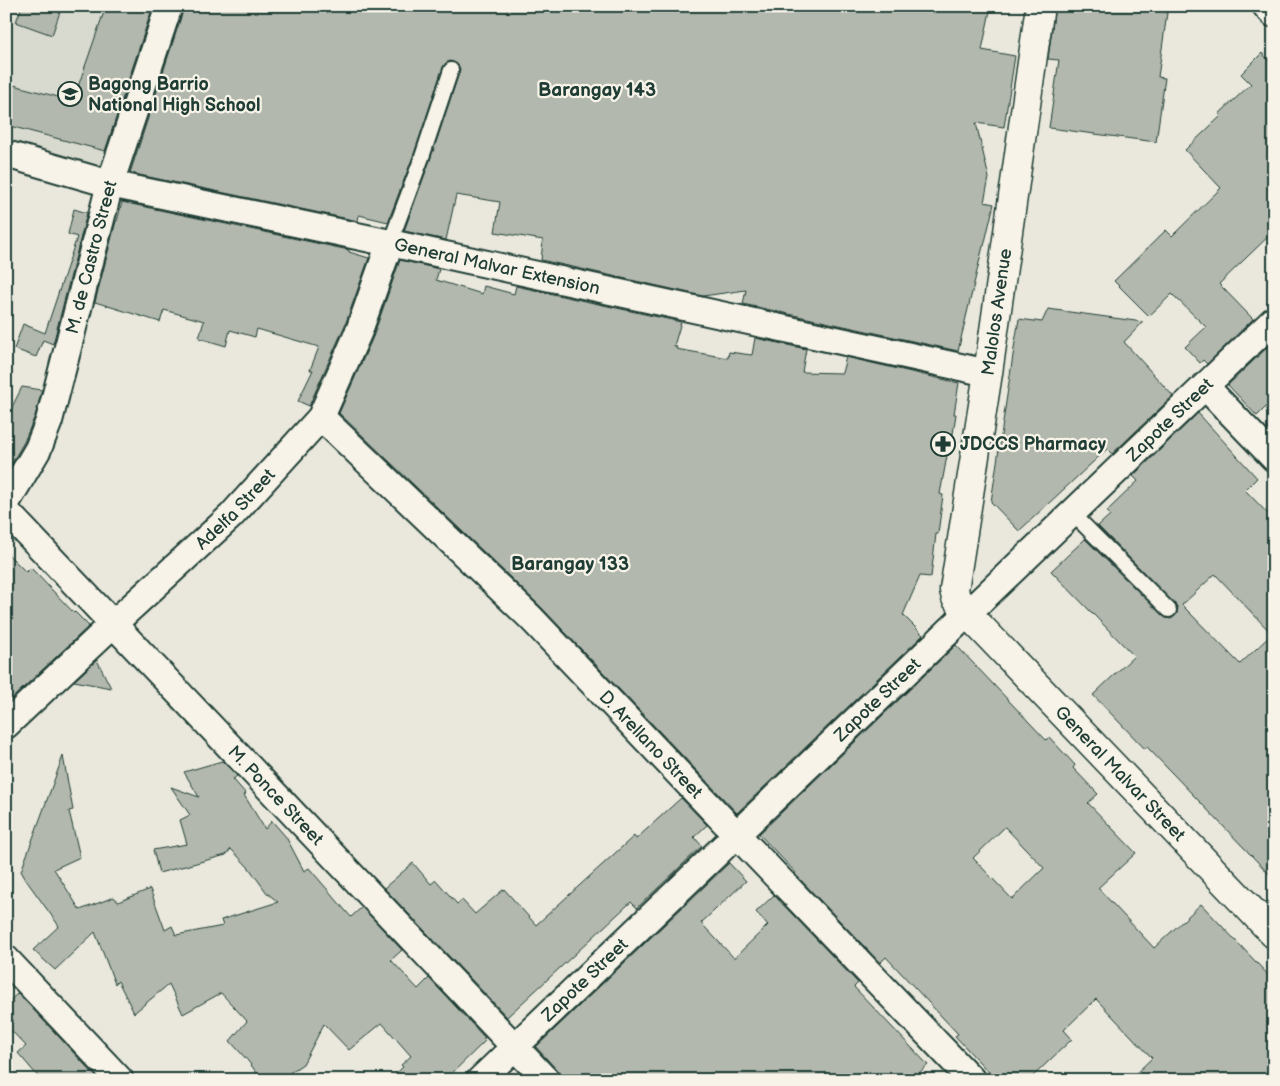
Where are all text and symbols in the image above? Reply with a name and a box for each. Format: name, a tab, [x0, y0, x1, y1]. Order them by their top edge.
place label: Bagong Barrio National High School	[88, 74, 261, 116]
district label: Barangay 143	[538, 79, 656, 102]
school or university icon: Bagong Barrio National High School	[57, 81, 83, 107]
street label: M. de Castro Street	[61, 177, 121, 336]
street label: General Malvar Extension	[392, 234, 602, 299]
street label: Malolos Avenue	[978, 247, 1016, 377]
street label: Zapote Street	[1122, 373, 1218, 466]
pharmacy icon: JDCCS Pharmacy	[930, 431, 956, 457]
place label: JDCCS Pharmacy	[960, 434, 1107, 455]
street label: Adelfa Street	[191, 464, 280, 554]
district label: Barangay 133	[511, 553, 629, 576]
street label: Zapote Street	[829, 653, 925, 746]
street label: D. Arellano Street	[595, 686, 707, 803]
street label: General Malvar Street	[1051, 701, 1190, 846]
street label: M. Ponce Street	[224, 741, 328, 850]
street label: Zapote Street	[537, 933, 633, 1027]

